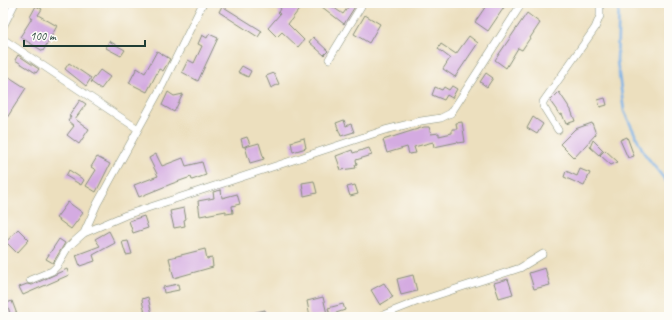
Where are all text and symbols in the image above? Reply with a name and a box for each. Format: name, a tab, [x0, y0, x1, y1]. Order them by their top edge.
scale bar	[24, 22, 145, 48]
text: 100 m	[30, 28, 57, 44]

